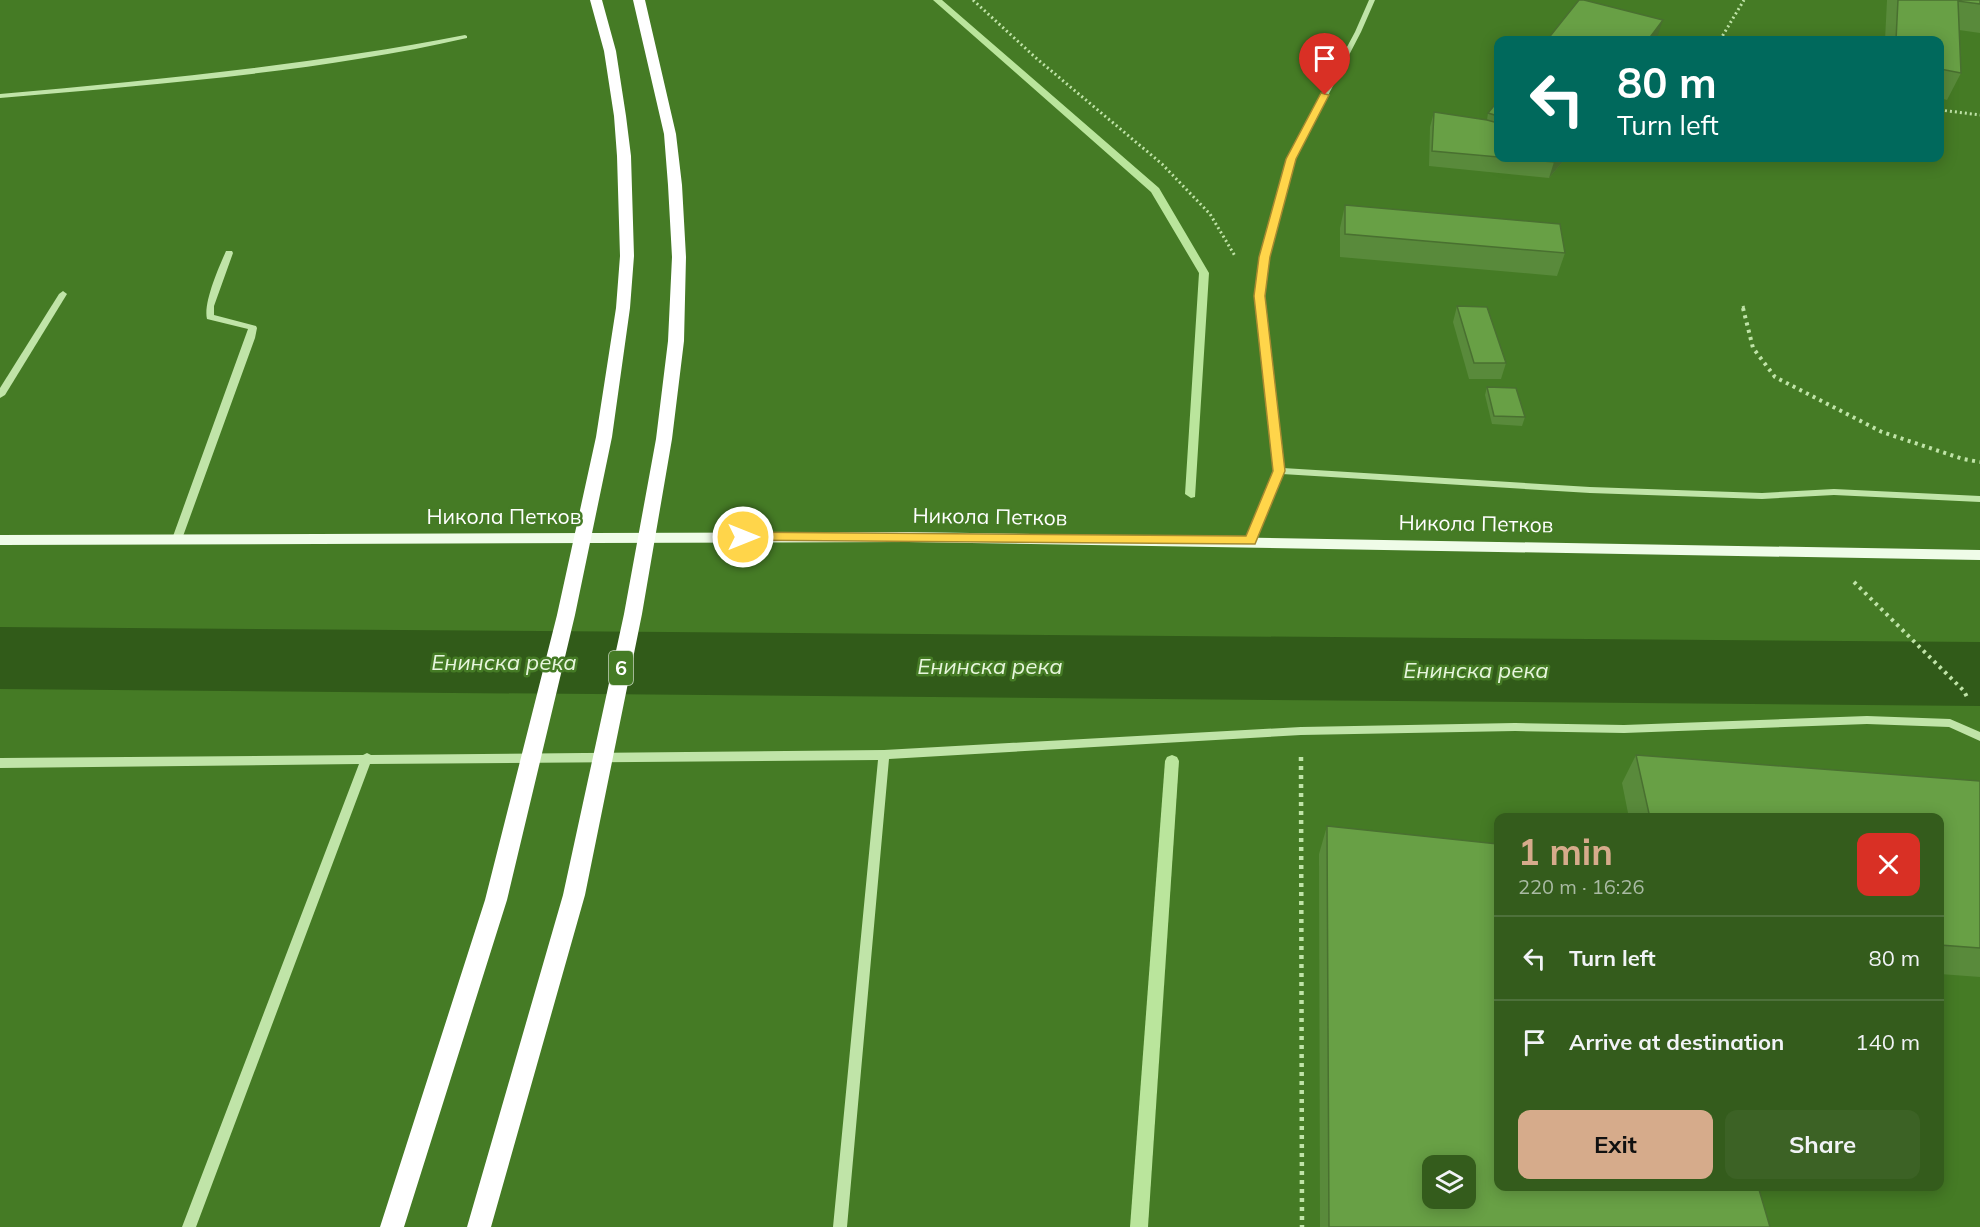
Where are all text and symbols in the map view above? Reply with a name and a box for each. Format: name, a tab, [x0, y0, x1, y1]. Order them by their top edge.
pin	[1299, 33, 1350, 95]
icon: arrive	[1308, 42, 1341, 75]
text: 80 m	[1617, 56, 1717, 109]
icon: left	[1518, 60, 1596, 138]
text: Turn left	[1617, 108, 1719, 142]
street label: Никола Петков	[912, 502, 1068, 530]
street label: Никола Петков	[427, 503, 581, 529]
position arrow	[711, 505, 775, 569]
street label: Никола Петков	[1398, 509, 1554, 537]
water label: Енинска река	[431, 648, 577, 676]
road number: 6	[609, 651, 633, 685]
water label: Енинска река	[917, 652, 1063, 680]
water label: Енинска река	[1403, 656, 1549, 684]
text: 1 min	[1518, 829, 1613, 874]
button: close	[1857, 833, 1920, 896]
text: 220 m · 16:26	[1518, 874, 1644, 899]
icon: left	[1518, 942, 1551, 975]
text: Turn left	[1569, 944, 1656, 972]
text: 80 m	[1869, 944, 1920, 972]
icon: arrive	[1518, 1026, 1551, 1059]
text: Arrive at destination	[1569, 1028, 1784, 1056]
text: 140 m	[1855, 1028, 1920, 1056]
button: Exit	[1518, 1110, 1713, 1179]
button: Share	[1725, 1110, 1920, 1179]
map controls	[1422, 1155, 1476, 1209]
button: layers	[1422, 1155, 1476, 1209]

